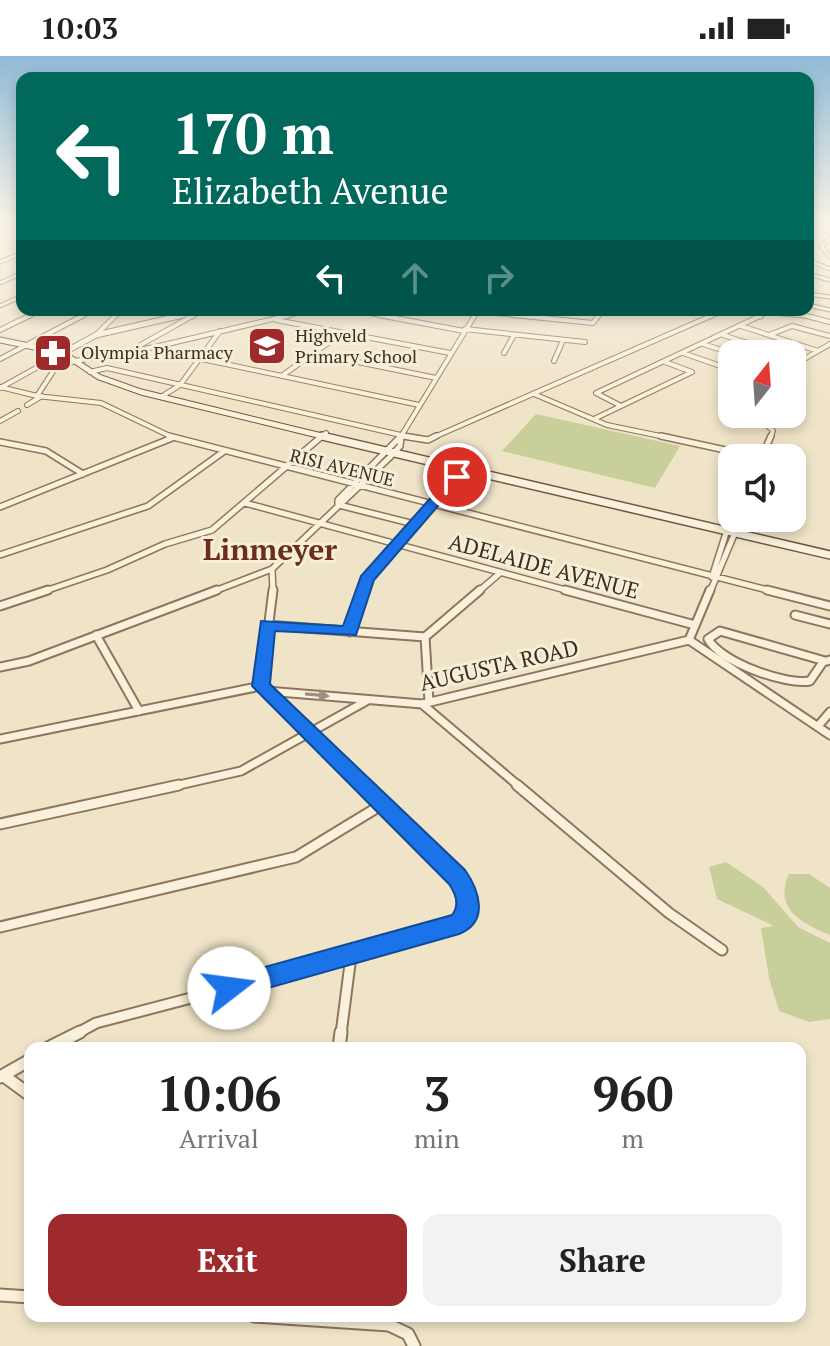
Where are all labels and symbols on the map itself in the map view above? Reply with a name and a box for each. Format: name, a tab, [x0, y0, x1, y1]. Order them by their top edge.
place label: Highveld Primary School	[295, 323, 417, 368]
school or university icon: Highveld Primary School	[246, 325, 288, 367]
pharmacy icon: Olympia Pharmacy	[32, 332, 74, 374]
place label: Olympia Pharmacy	[81, 340, 234, 364]
north arrow	[718, 340, 806, 428]
street label: RISI AVENUE	[288, 442, 397, 492]
pin	[423, 443, 491, 511]
street label: ADELAIDE AVENUE	[446, 526, 642, 605]
district label: Linmeyer	[203, 529, 337, 569]
street label: AUGUSTA ROAD	[417, 632, 581, 697]
one-way arrow	[305, 689, 330, 702]
position arrow	[187, 946, 271, 1030]

